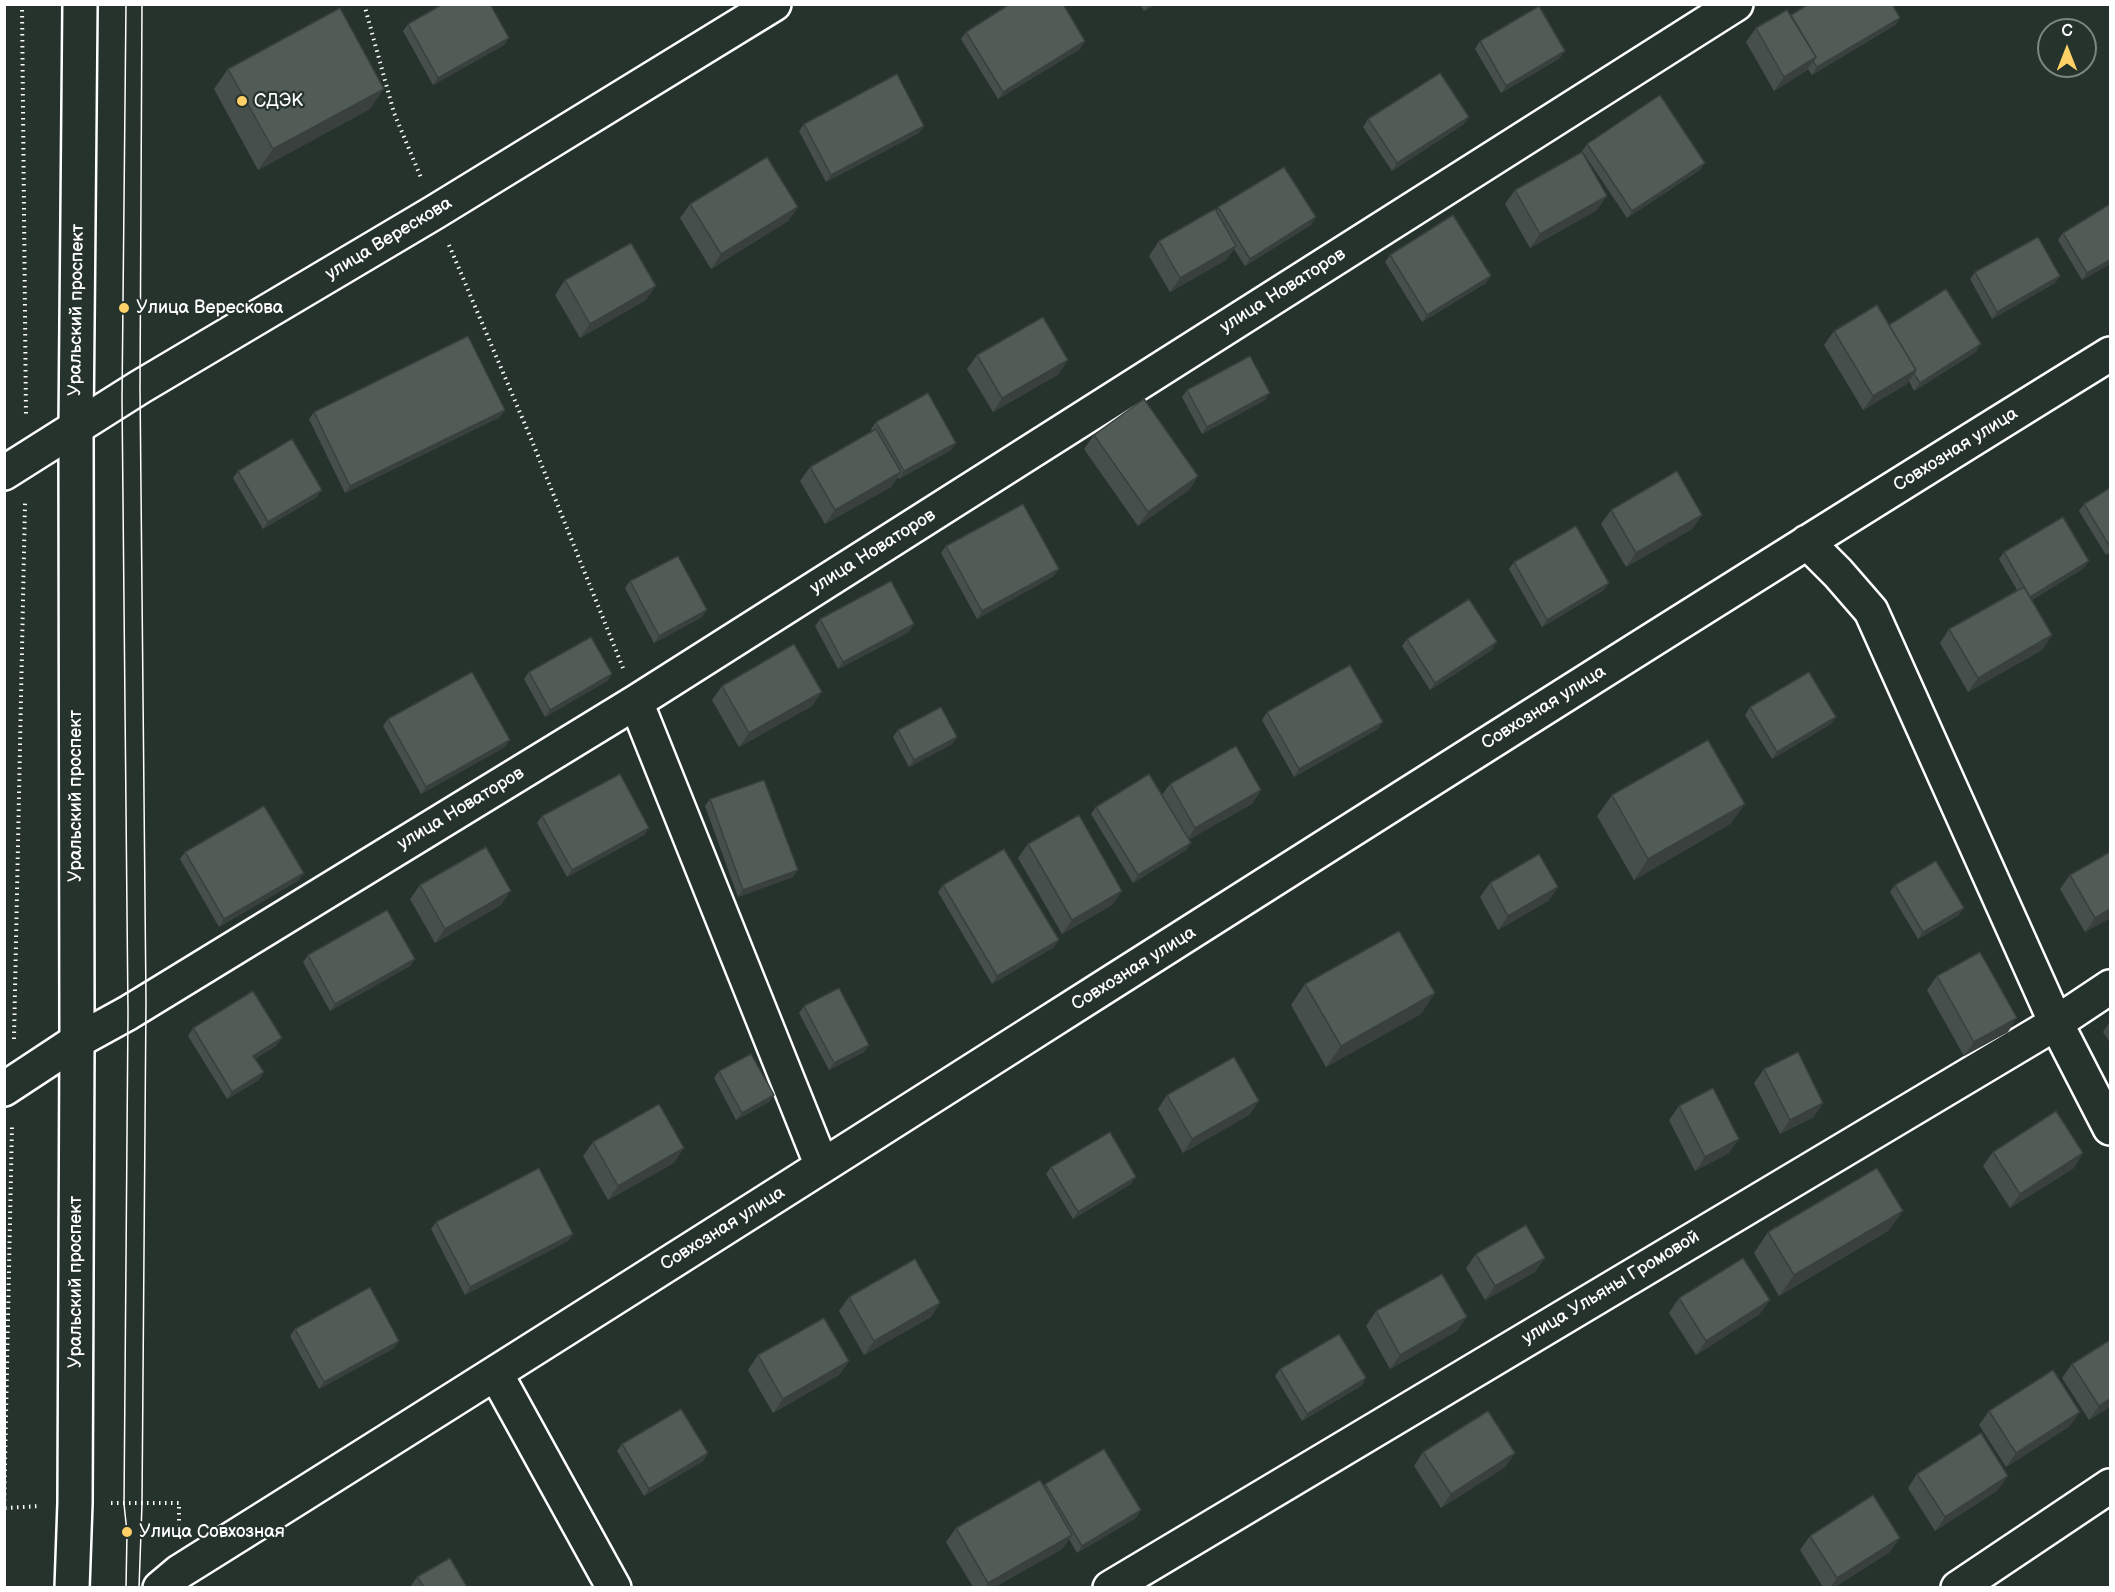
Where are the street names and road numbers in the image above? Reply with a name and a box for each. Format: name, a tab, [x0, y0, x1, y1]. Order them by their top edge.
street label: улица Верескова	[322, 193, 456, 285]
street label: Уральский проспект	[65, 224, 89, 396]
street label: улица Новаторов	[1216, 244, 1350, 338]
street label: Совхозная улица	[1890, 403, 2022, 497]
street label: улица Новаторов	[806, 505, 940, 599]
street label: Совхозная улица	[1478, 661, 1610, 755]
street label: Уральский проспект	[65, 710, 87, 882]
street label: улица Новаторов	[394, 763, 528, 855]
street label: Совхозная улица	[1068, 922, 1200, 1016]
street label: Совхозная улица	[657, 1182, 789, 1276]
street label: Уральский проспект	[65, 1196, 87, 1368]
street label: улица Ульяны Громовой	[1518, 1226, 1704, 1350]

